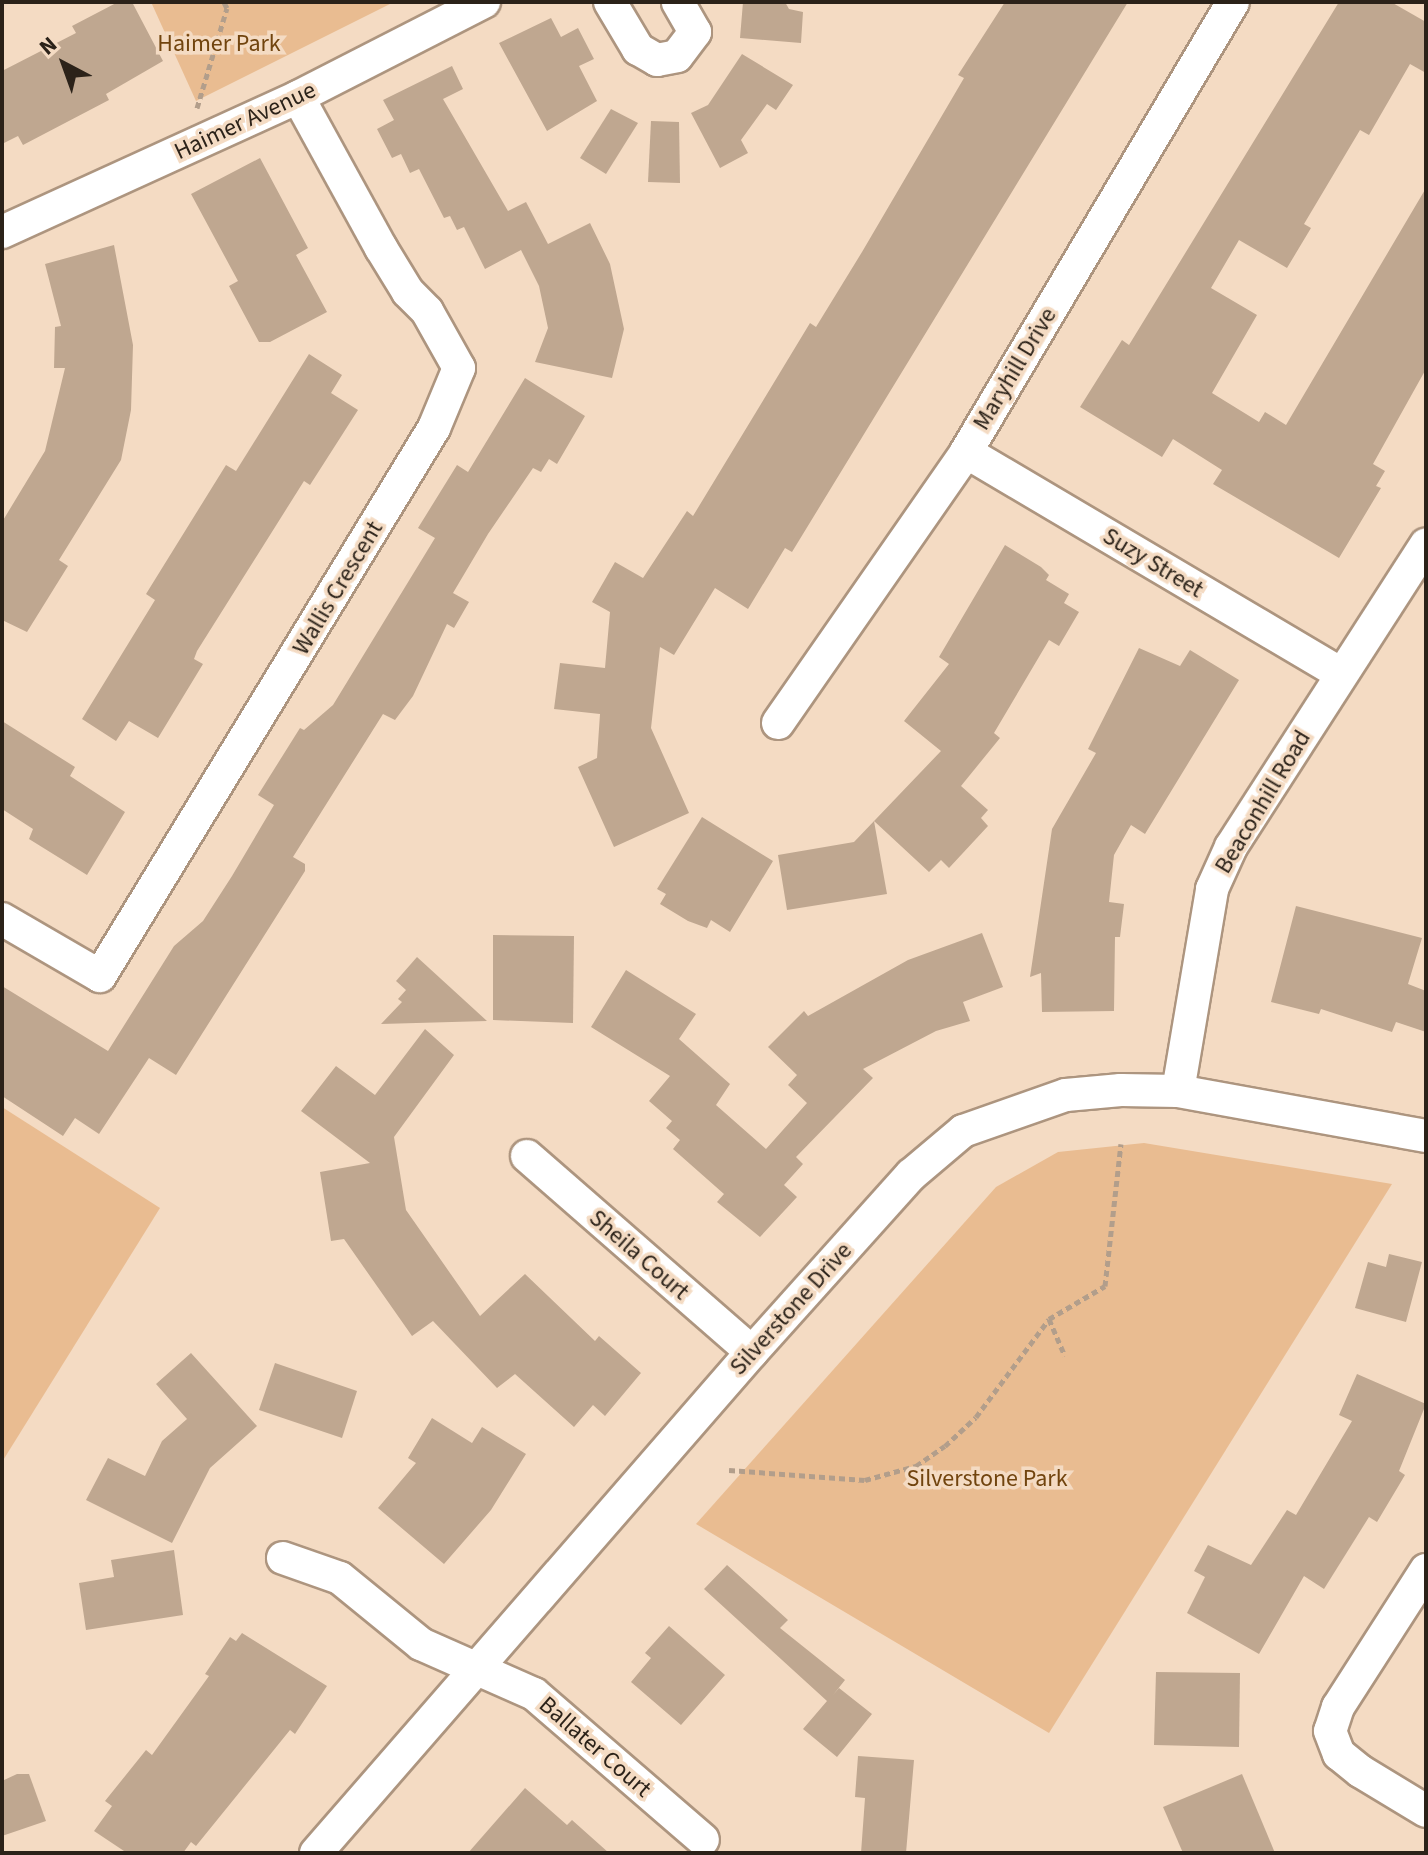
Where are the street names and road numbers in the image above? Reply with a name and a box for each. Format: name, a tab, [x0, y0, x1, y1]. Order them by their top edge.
street label: Haimer Avenue	[170, 76, 320, 166]
street label: Maryhill Drive	[967, 303, 1063, 435]
street label: Wallis Crescent	[287, 516, 389, 660]
street label: Suzy Street	[1098, 522, 1208, 604]
street label: Beaconhill Road	[1209, 725, 1317, 879]
street label: Sheila Court	[583, 1204, 695, 1306]
street label: Silverstone Drive	[724, 1237, 858, 1381]
street label: Ballater Court	[533, 1690, 657, 1804]

